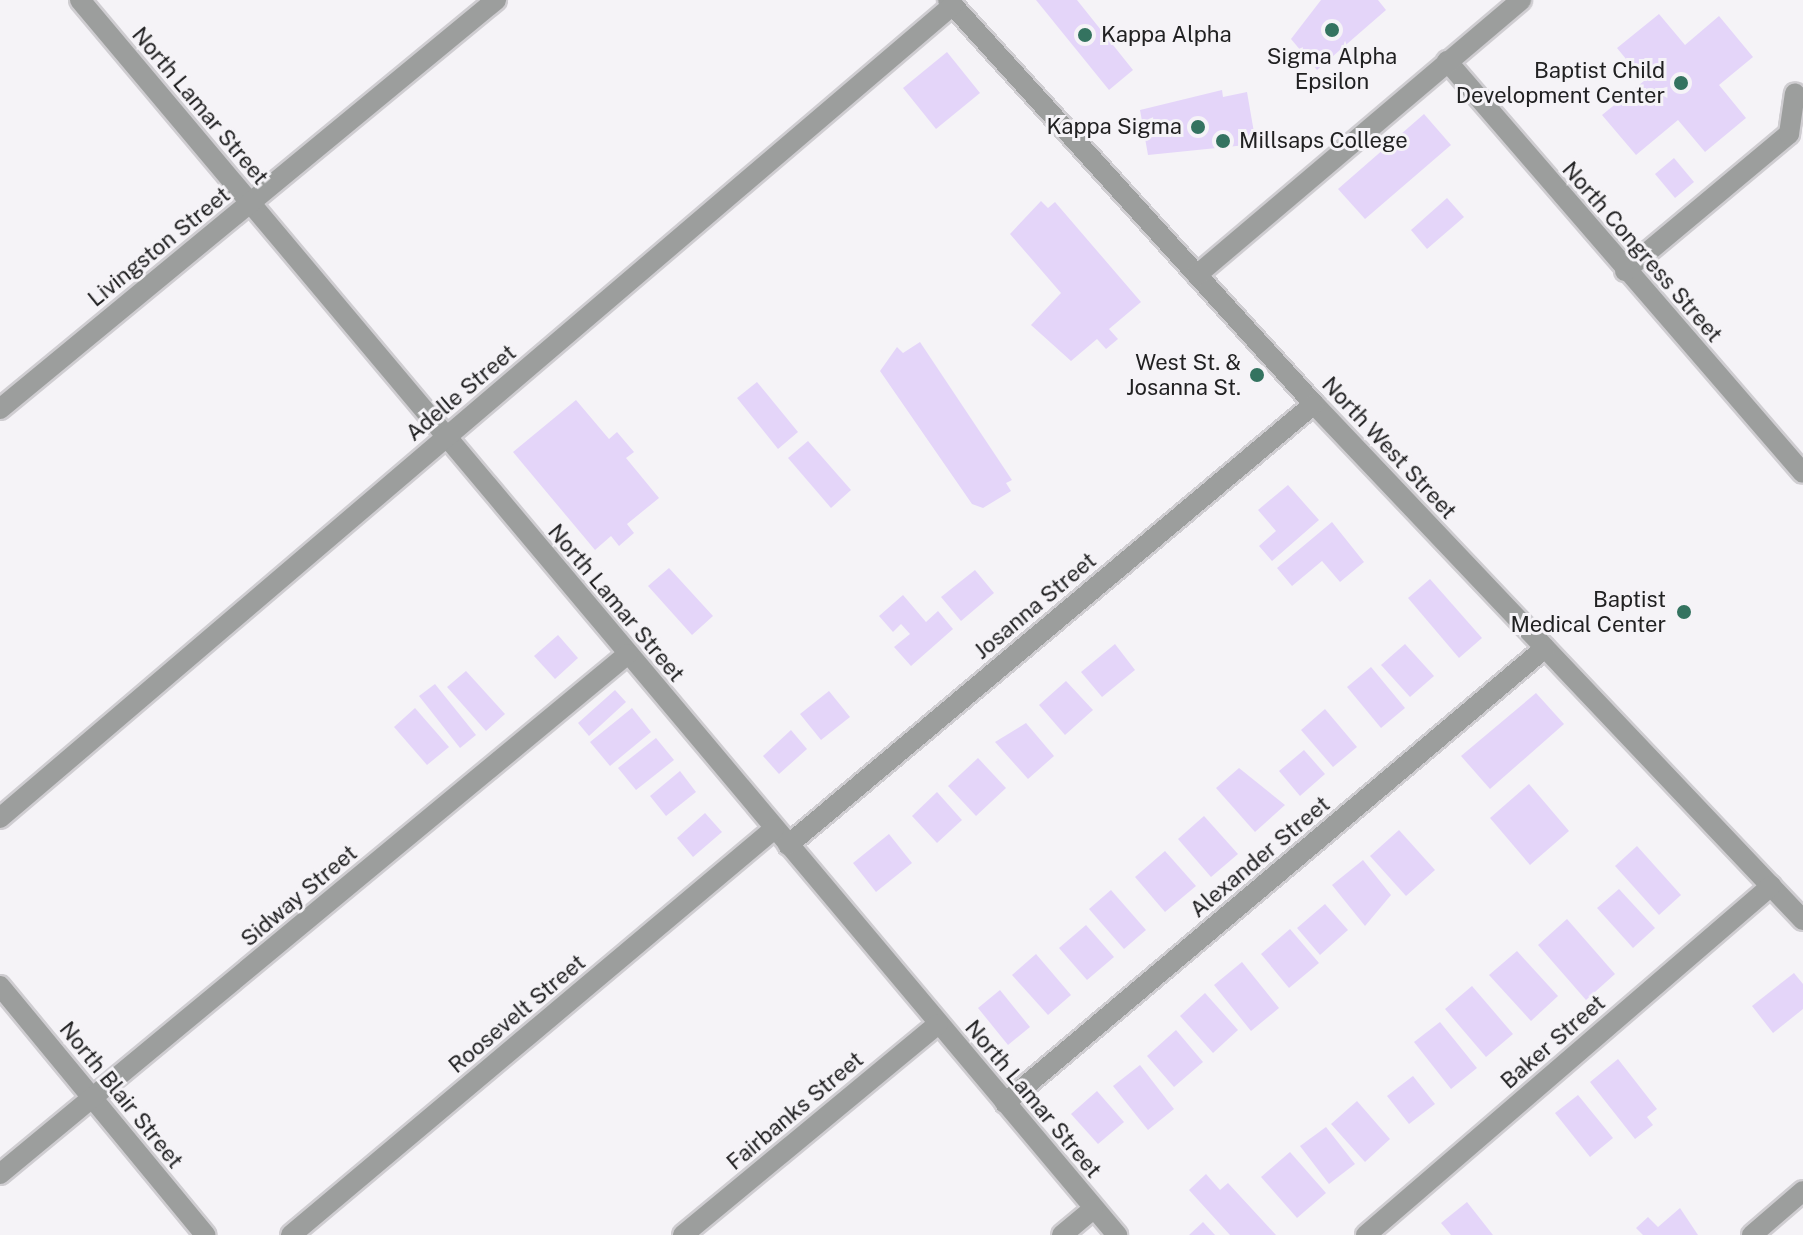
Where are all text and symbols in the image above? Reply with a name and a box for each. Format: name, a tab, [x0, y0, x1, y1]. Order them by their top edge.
marker: Sigma Alpha Epsilon	[1323, 21, 1341, 39]
street label: North Lamar Street	[126, 22, 274, 190]
place label: Kappa Alpha	[1101, 22, 1232, 48]
marker: Kappa Alpha	[1076, 26, 1094, 44]
place label: Sigma Alpha Epsilon	[1267, 43, 1397, 94]
place label: Baptist Child Development Center	[1456, 57, 1665, 108]
marker: Baptist Child Development Center	[1672, 74, 1690, 92]
place label: Kappa Sigma	[1046, 114, 1182, 140]
marker: Kappa Sigma	[1189, 118, 1207, 136]
place label: Millsaps College	[1239, 128, 1408, 154]
marker: Millsaps College	[1214, 132, 1232, 150]
street label: North Congress Street	[1556, 156, 1728, 348]
street label: Livingston Street	[83, 182, 235, 312]
street label: Adelle Street	[401, 339, 521, 447]
place label: West St. & Josanna St.	[1126, 349, 1241, 400]
marker: West St. & Josanna St.	[1248, 366, 1266, 384]
street label: North West Street	[1316, 371, 1462, 525]
street label: North Lamar Street	[542, 519, 690, 687]
street label: Josanna Street	[969, 547, 1101, 665]
place label: Baptist Medical Center	[1510, 586, 1666, 638]
marker: Baptist Medical Center	[1673, 601, 1695, 623]
street label: Alexander Street	[1185, 791, 1335, 923]
street label: Sidway Street	[236, 840, 362, 952]
street label: Roosevelt Street	[443, 949, 591, 1079]
street label: Baker Street	[1496, 990, 1610, 1094]
street label: North Lamar Street	[959, 1015, 1107, 1183]
street label: North Blair Street	[54, 1016, 188, 1174]
street label: Fairbanks Street	[721, 1046, 869, 1176]

